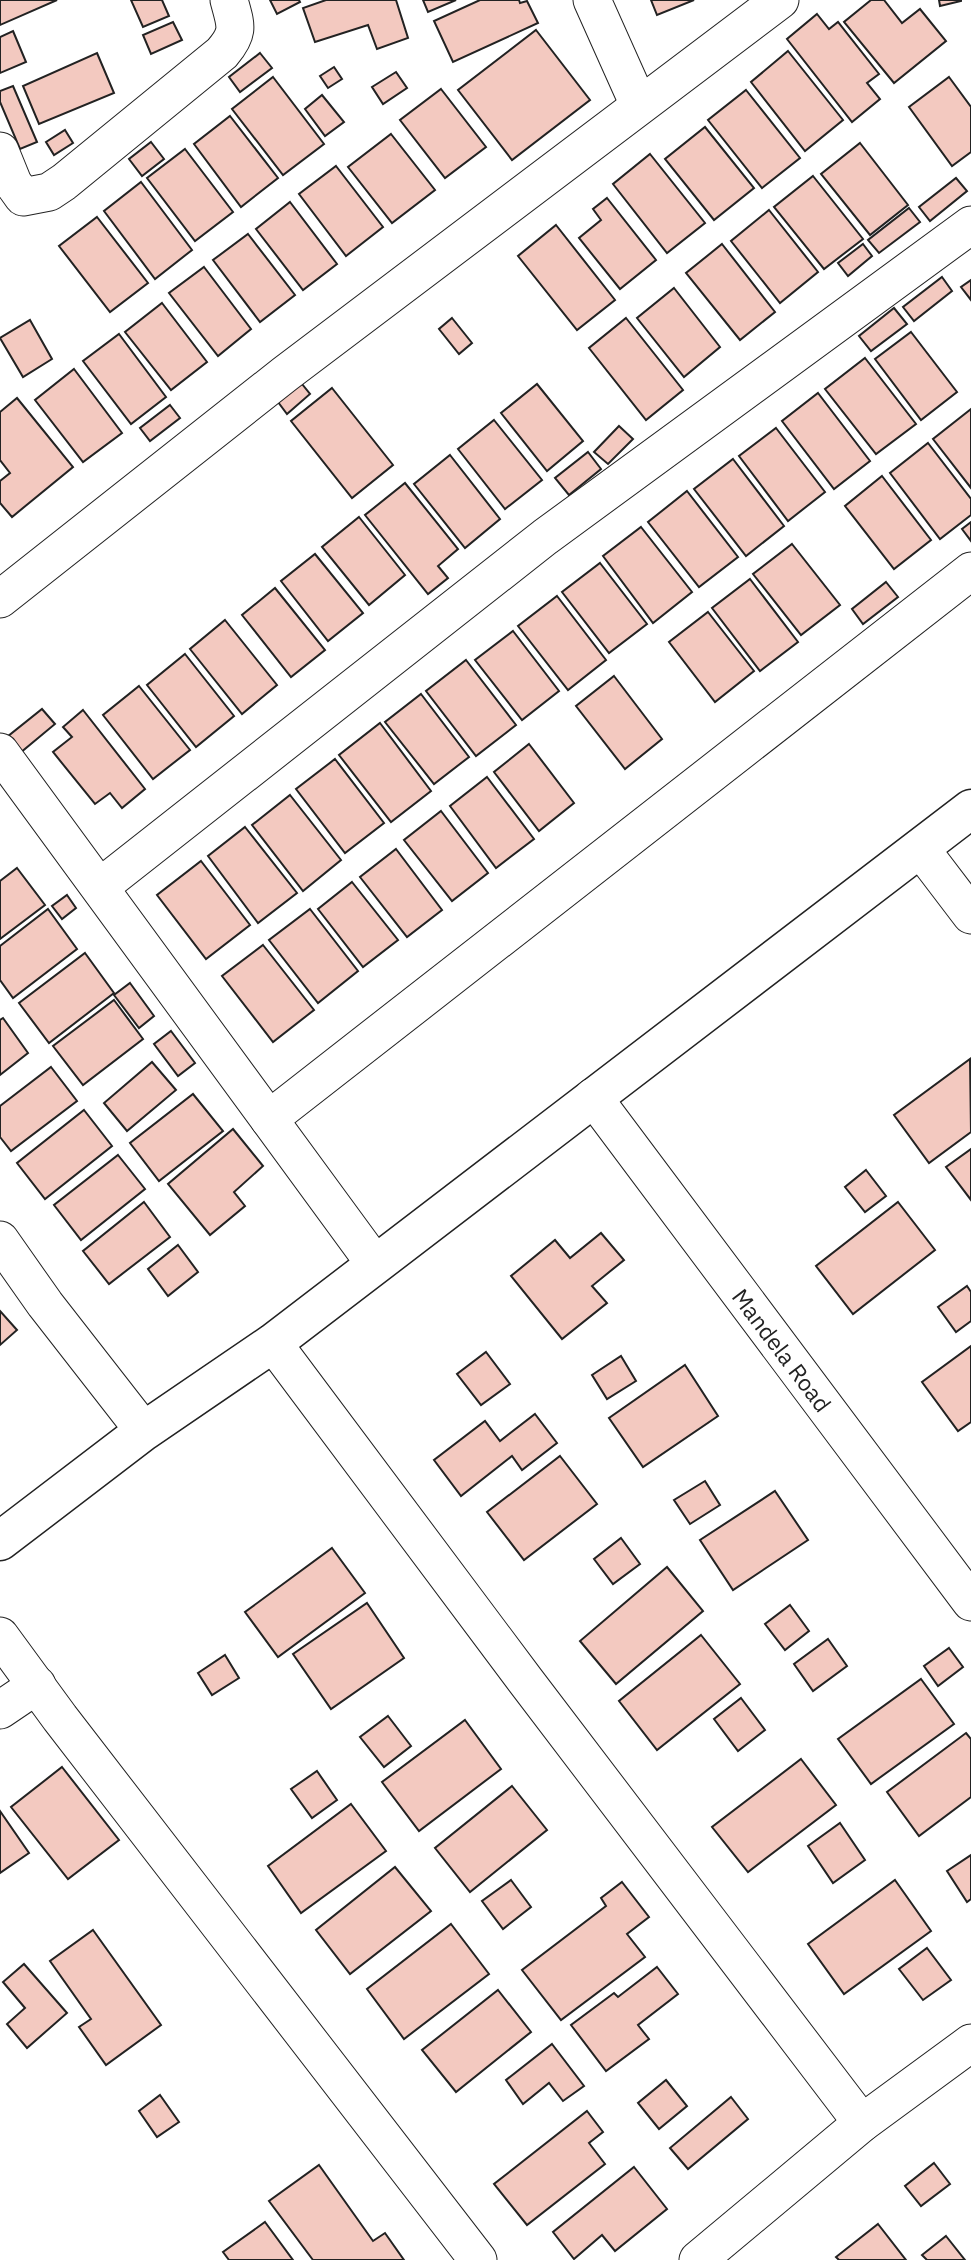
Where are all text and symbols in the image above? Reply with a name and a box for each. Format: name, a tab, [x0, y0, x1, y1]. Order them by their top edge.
street label: Mandela Road	[726, 1282, 838, 1418]

